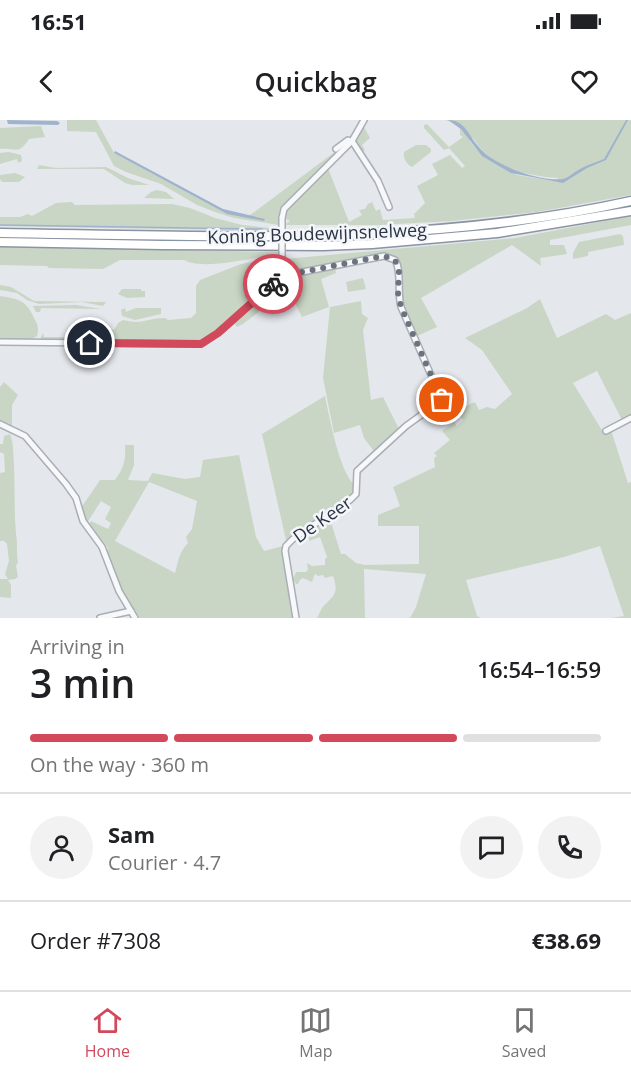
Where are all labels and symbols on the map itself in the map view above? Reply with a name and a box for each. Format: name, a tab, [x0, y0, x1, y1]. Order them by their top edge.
street label: Koning Boudewijnsnelweg	[207, 217, 427, 249]
courier	[243, 254, 303, 314]
pin	[64, 317, 115, 368]
pin	[416, 374, 467, 425]
street label: De Keer	[288, 490, 357, 548]

